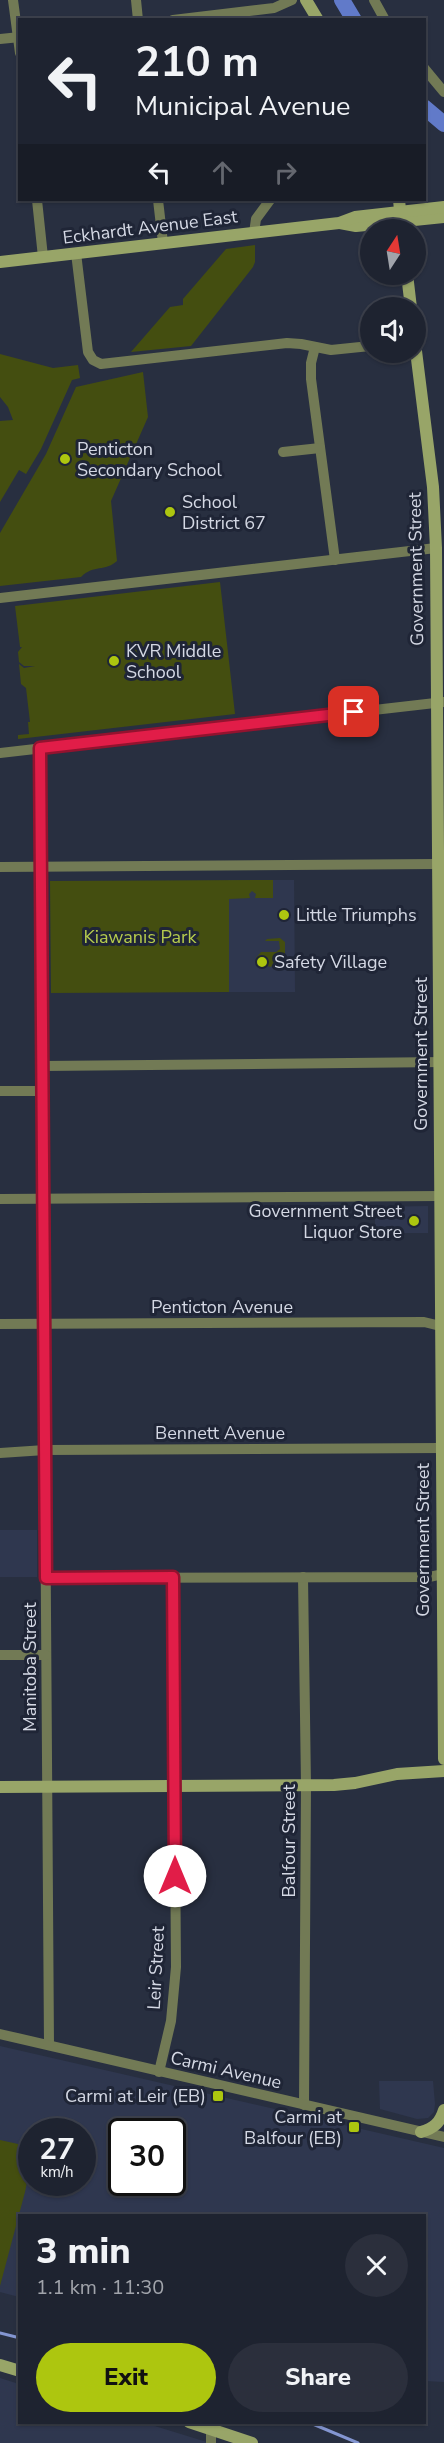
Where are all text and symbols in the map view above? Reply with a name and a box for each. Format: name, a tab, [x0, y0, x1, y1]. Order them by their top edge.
text: 210 m	[135, 34, 259, 91]
icon: left	[36, 42, 114, 120]
text: Municipal Avenue	[135, 88, 350, 125]
icon: left	[143, 156, 176, 189]
icon: ahead	[206, 156, 239, 189]
icon: right	[269, 156, 302, 189]
street label: Eckhardt Avenue East	[61, 204, 239, 250]
north arrow	[360, 219, 426, 285]
map controls	[360, 219, 426, 363]
button: sound	[360, 297, 426, 363]
place label: Penticton Secondary School	[77, 437, 223, 482]
marker: Penticton Secondary School	[58, 452, 72, 466]
place label: School District 67	[182, 490, 266, 535]
street label: Government Street	[403, 491, 429, 646]
marker: School District 67	[163, 505, 177, 519]
place label: KVR Middle School	[126, 639, 221, 684]
marker: KVR Middle School	[107, 654, 121, 668]
pin	[328, 686, 379, 737]
icon: arrive	[337, 695, 370, 728]
place label: Little Triumphs	[296, 903, 417, 927]
marker: Little Triumphs	[277, 908, 291, 922]
park label: Kiawanis Park	[83, 925, 197, 949]
place label: Safety Village	[274, 950, 387, 974]
marker: Safety Village	[255, 955, 269, 969]
street label: Government Street	[409, 977, 433, 1131]
place label: Government Street Liquor Store	[248, 1199, 403, 1244]
marker: Government Street Liquor Store	[407, 1214, 421, 1228]
street label: Penticton Avenue	[151, 1295, 293, 1319]
street label: Bennett Avenue	[155, 1421, 285, 1445]
street label: Government Street	[411, 1463, 435, 1617]
street label: Manitoba Street	[18, 1602, 42, 1732]
street label: Balfour Street	[277, 1784, 301, 1897]
position arrow	[143, 1844, 207, 1908]
street label: Leir Street	[142, 1925, 170, 2010]
street label: Carmi Avenue	[168, 2046, 284, 2094]
place label: Carmi at Leir (EB)	[65, 2084, 206, 2108]
marker: Carmi at Leir (EB)	[211, 2089, 225, 2103]
place label: Carmi at Balfour (EB)	[244, 2105, 343, 2150]
speed limit sign: 30	[108, 2118, 186, 2196]
marker: Carmi at Balfour (EB)	[347, 2120, 361, 2134]
text: 27	[39, 2129, 75, 2170]
text: km/h	[40, 2162, 74, 2182]
text: 3 min	[36, 2227, 131, 2276]
button: close	[345, 2234, 408, 2297]
text: 1.1 km · 11:30	[36, 2274, 164, 2301]
button: Exit	[36, 2343, 216, 2412]
button: Share	[228, 2343, 408, 2412]

